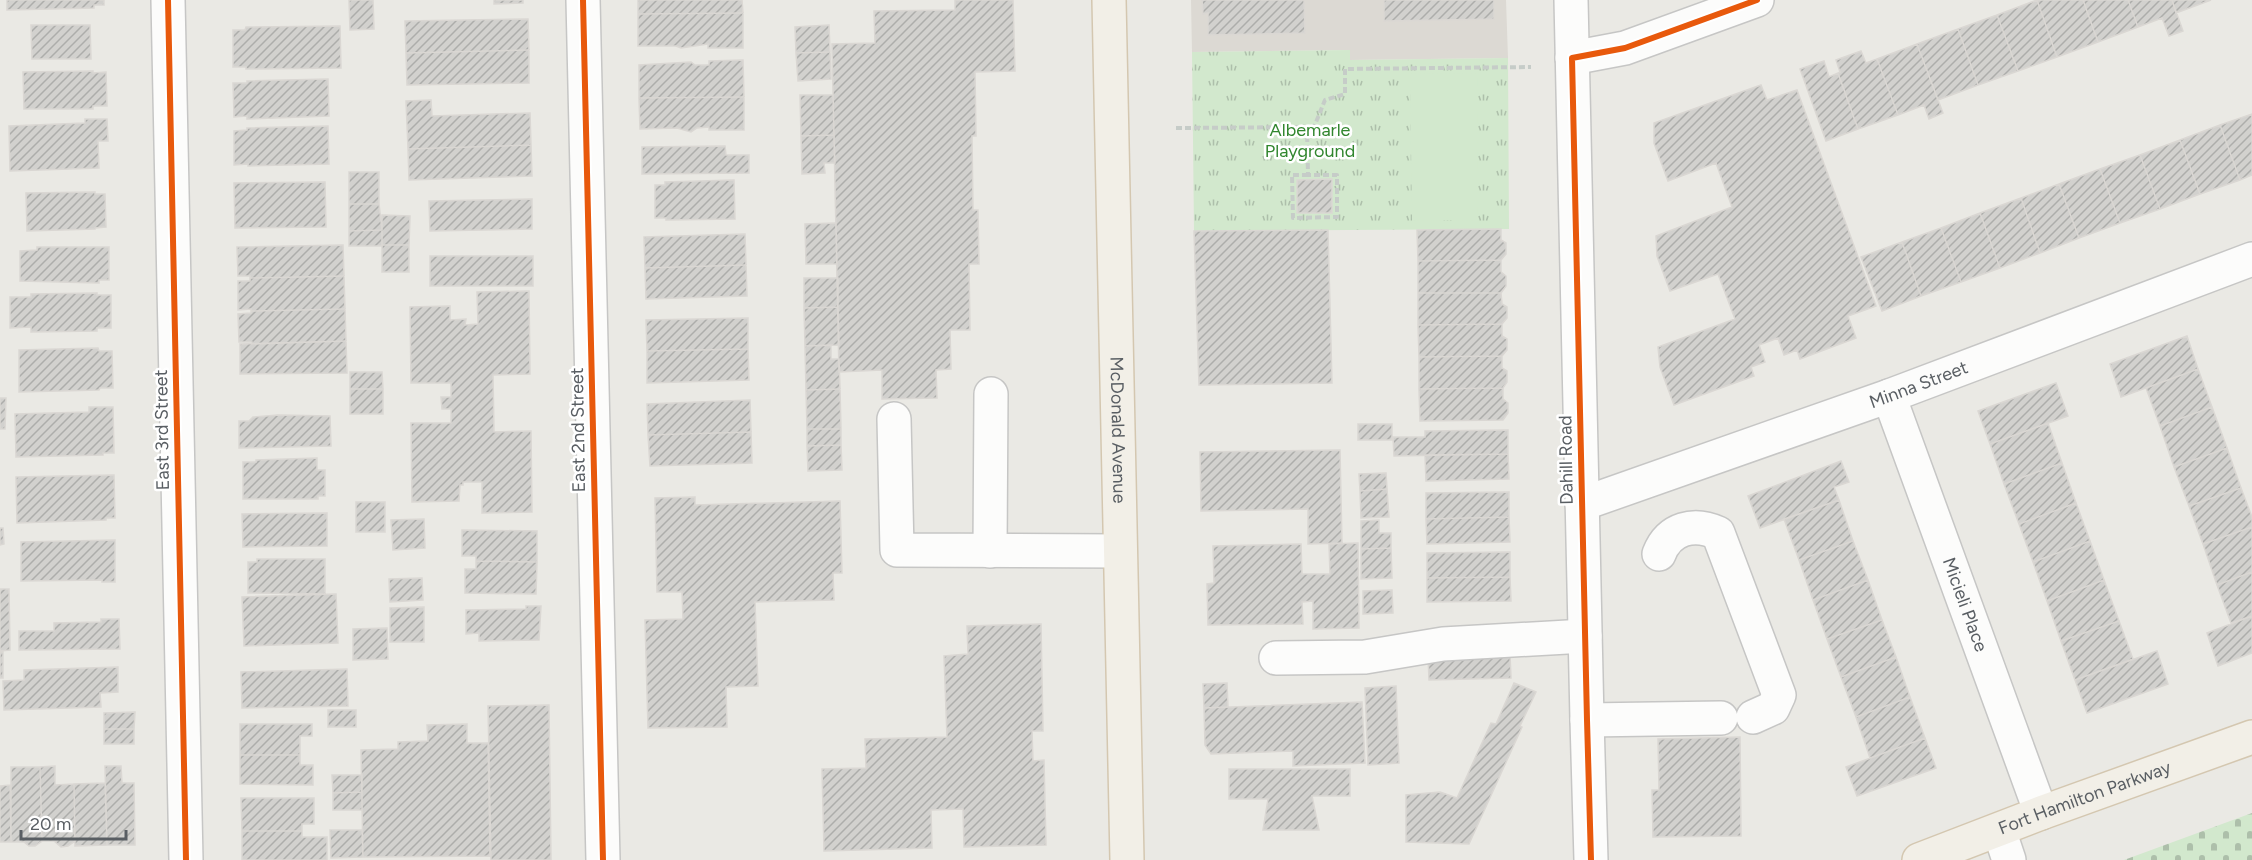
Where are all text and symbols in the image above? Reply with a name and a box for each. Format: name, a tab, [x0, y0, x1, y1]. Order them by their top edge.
park label: Albemarle Playground	[1265, 119, 1355, 162]
street label: McDonald Avenue	[1105, 356, 1131, 504]
street label: Minna Street	[1866, 356, 1971, 413]
street label: East 2nd Street	[566, 367, 590, 493]
street label: East 3rd Street	[150, 369, 174, 491]
street label: Dahill Road	[1554, 415, 1578, 505]
street label: Micieli Place	[1938, 554, 1992, 655]
street label: Fort Hamilton Parkway	[1995, 756, 2174, 839]
scale bar	[21, 803, 126, 841]
text: 20 m	[30, 813, 71, 835]

